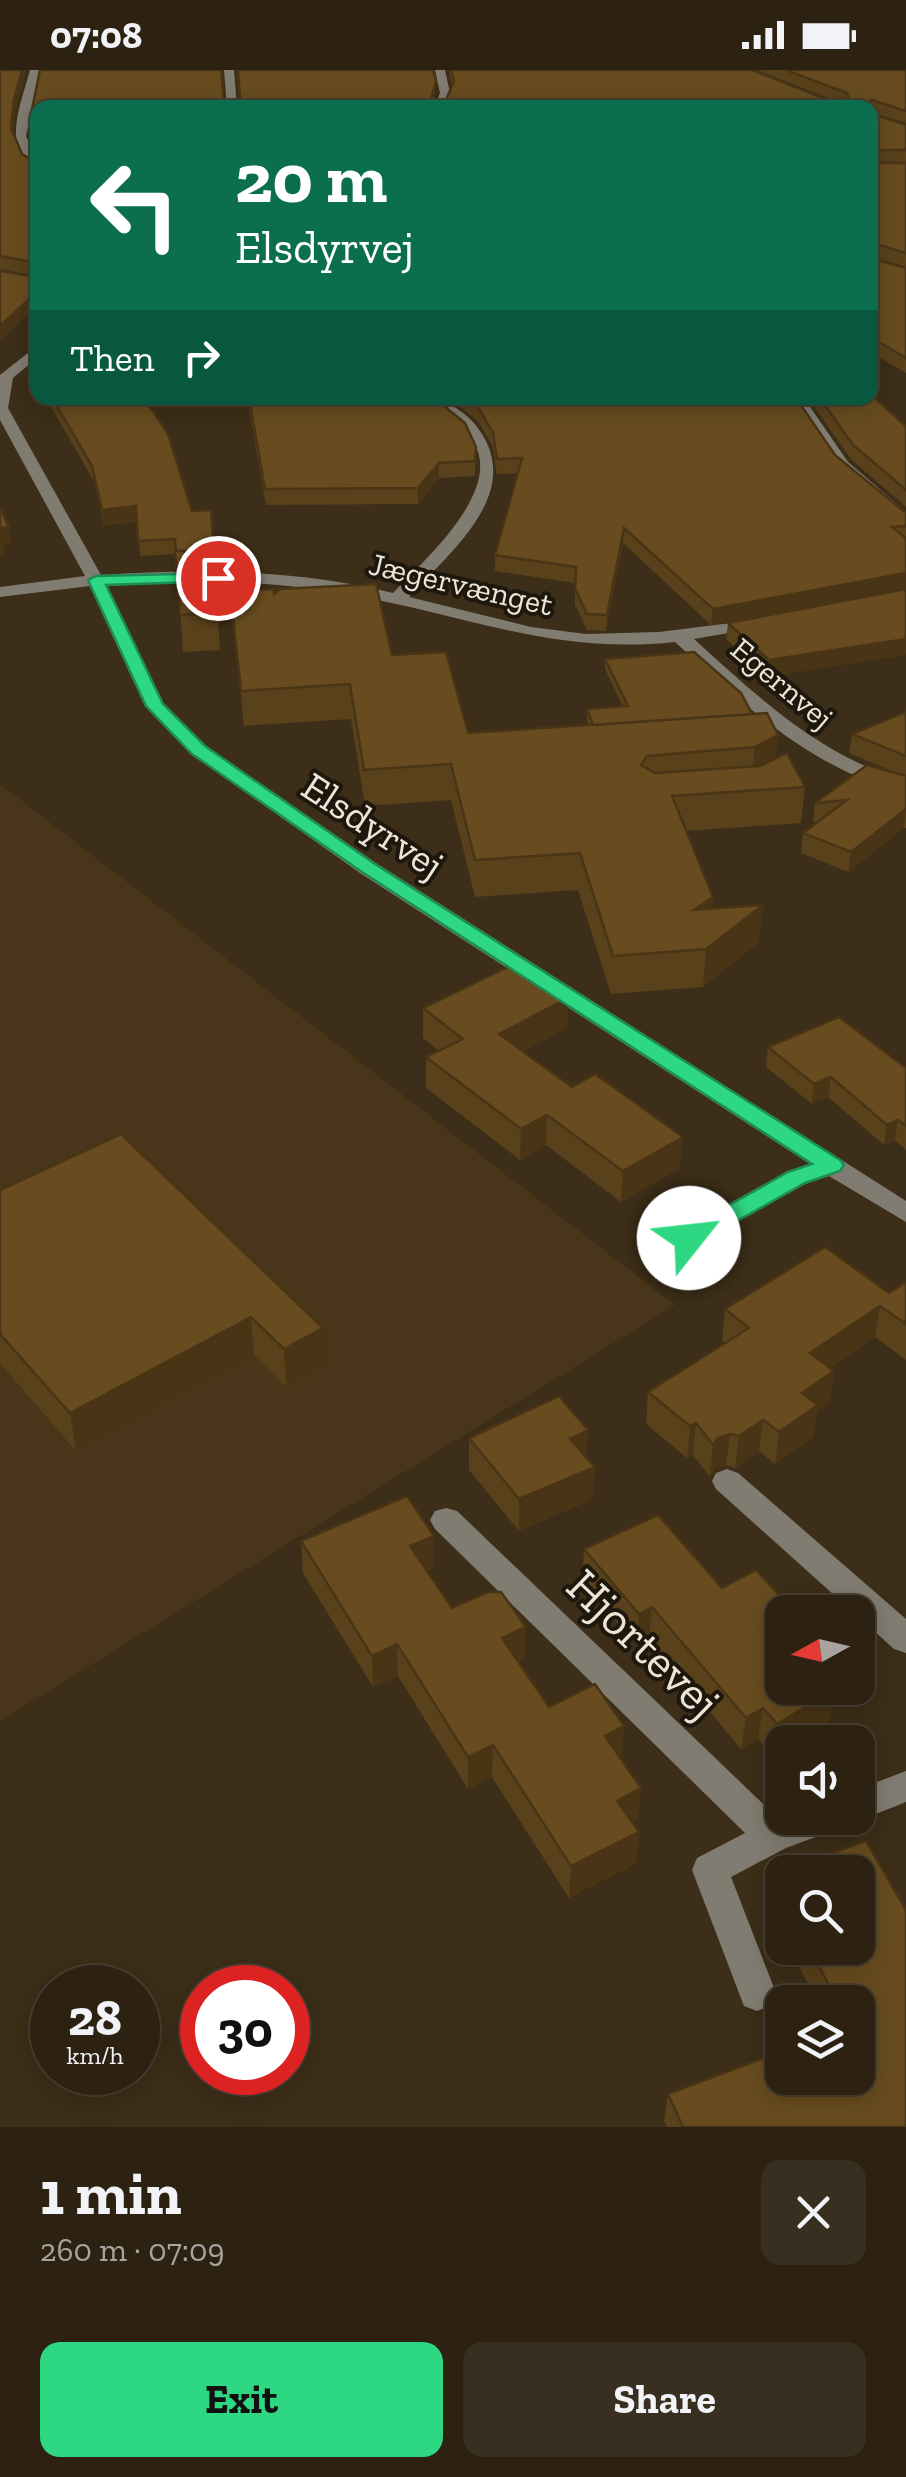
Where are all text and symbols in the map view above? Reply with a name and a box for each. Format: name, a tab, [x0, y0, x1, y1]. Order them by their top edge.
text: 07:08	[50, 12, 143, 58]
text: 20 m	[235, 136, 387, 220]
icon: left	[70, 140, 200, 270]
text: Elsdyrvej	[235, 221, 414, 275]
icon: right	[174, 330, 229, 385]
text: Then	[70, 335, 154, 381]
pin	[176, 536, 261, 621]
street label: Jægervænget	[365, 544, 557, 624]
icon: arrive	[191, 551, 246, 606]
street label: Egernvej	[723, 629, 841, 737]
street label: Elsdyrvej	[293, 762, 453, 888]
position arrow	[637, 1186, 741, 1290]
street label: Hjortevej	[555, 1557, 732, 1730]
north arrow	[765, 1595, 875, 1705]
map controls	[765, 1595, 875, 2095]
button: sound	[765, 1725, 875, 1835]
button: search	[765, 1855, 875, 1965]
speed limit sign: 30	[180, 1965, 310, 2095]
button: layers	[765, 1985, 875, 2095]
text: 28	[68, 1988, 122, 2048]
text: km/h	[66, 2040, 124, 2070]
text: 1 min	[40, 2157, 182, 2229]
button: close	[761, 2160, 866, 2265]
text: 260 m · 07:09	[40, 2231, 224, 2269]
button: Exit	[40, 2342, 443, 2457]
button: Share	[463, 2342, 866, 2457]

